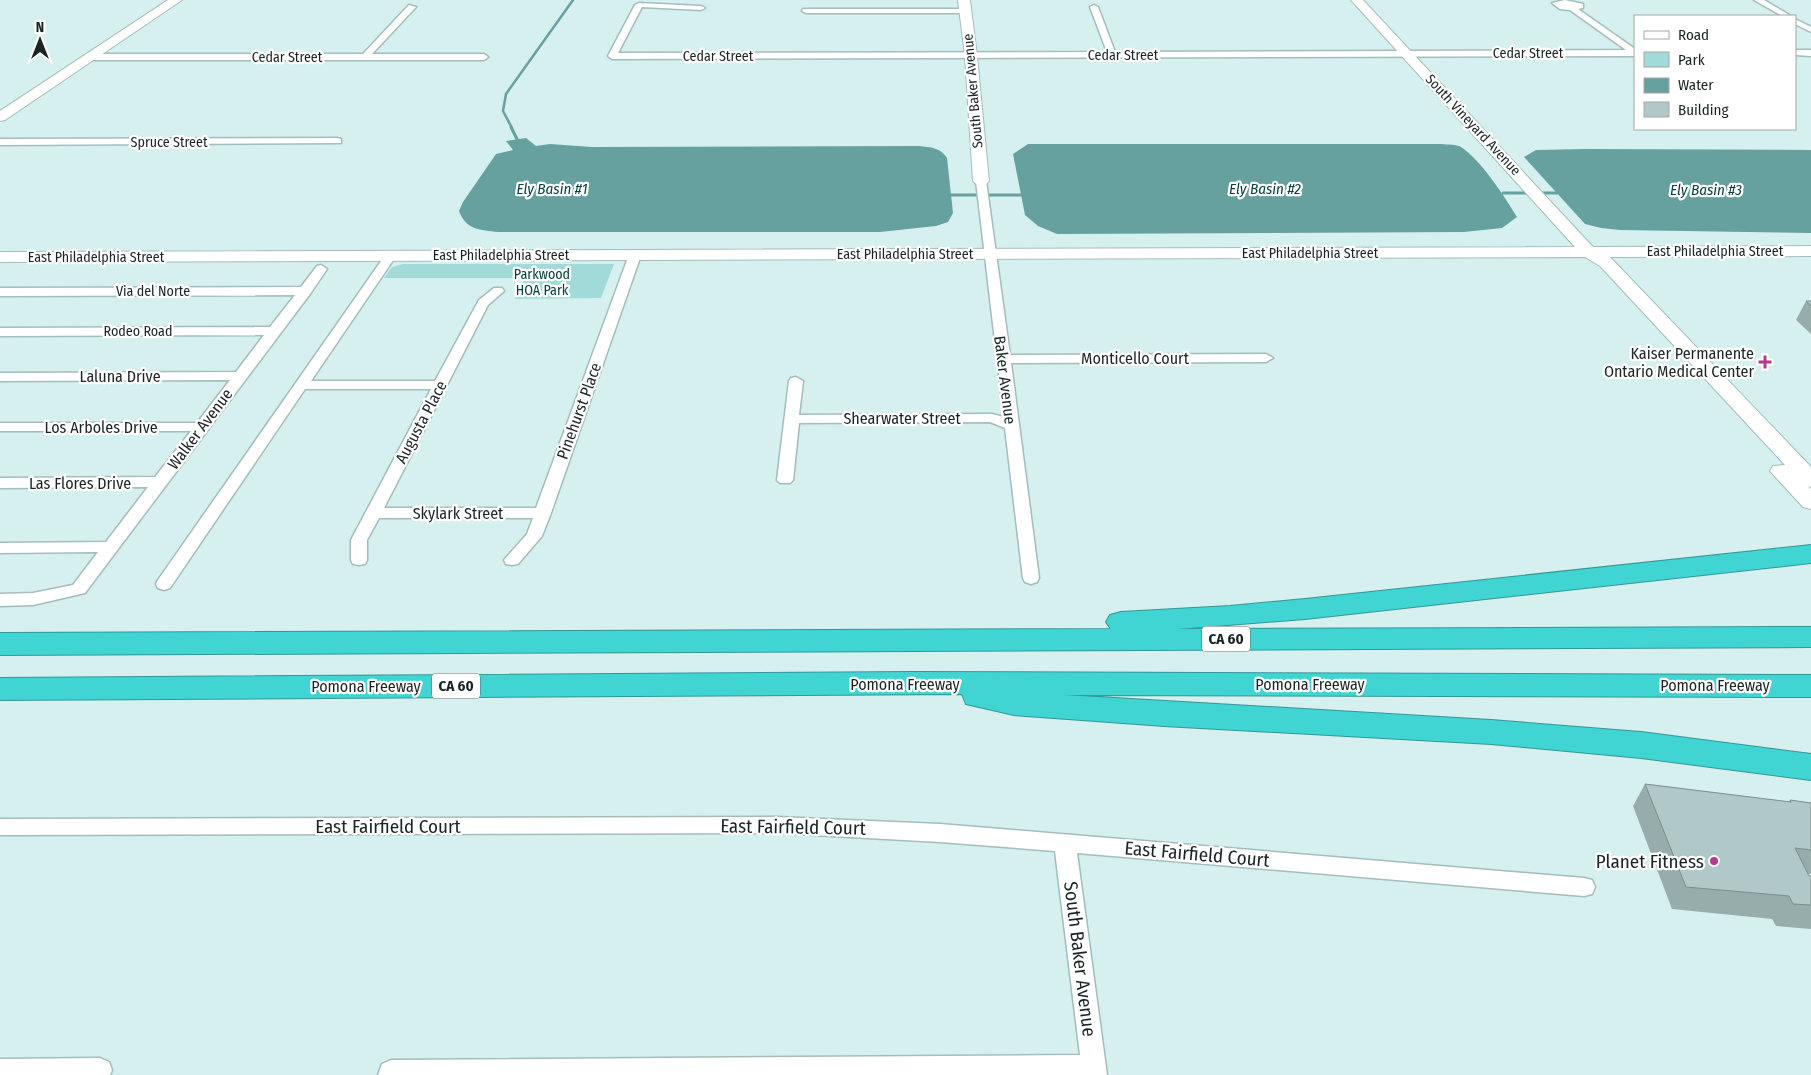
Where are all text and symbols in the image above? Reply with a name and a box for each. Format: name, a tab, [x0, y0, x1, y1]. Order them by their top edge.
north arrow	[15, 15, 65, 65]
legend	[1634, 15, 1796, 130]
text: N	[36, 19, 44, 36]
text: Road	[1678, 26, 1709, 44]
street label: South Baker Avenue	[960, 33, 986, 149]
street label: Cedar Street	[1493, 45, 1564, 62]
street label: Cedar Street	[1088, 47, 1159, 64]
street label: Cedar Street	[683, 48, 754, 65]
street label: Cedar Street	[252, 49, 323, 66]
text: Park	[1678, 51, 1705, 69]
street label: South Vineyard Avenue	[1422, 71, 1524, 179]
text: Water	[1678, 76, 1714, 94]
text: Building	[1678, 101, 1729, 119]
street label: Spruce Street	[131, 134, 208, 151]
water label: Ely Basin #1	[516, 180, 588, 198]
water label: Ely Basin #2	[1229, 180, 1301, 198]
water label: Ely Basin #3	[1670, 181, 1742, 199]
street label: East Philadelphia Street	[1647, 243, 1784, 260]
street label: East Philadelphia Street	[1242, 245, 1379, 262]
street label: East Philadelphia Street	[837, 246, 974, 263]
street label: East Philadelphia Street	[433, 247, 570, 264]
street label: East Philadelphia Street	[28, 249, 165, 266]
park label: Parkwood HOA Park	[514, 266, 570, 299]
street label: Via del Norte	[116, 283, 190, 300]
street label: Rodeo Road	[104, 323, 172, 340]
street label: Baker Avenue	[990, 335, 1020, 426]
place label: Kaiser Permanente Ontario Medical Center	[1604, 344, 1754, 381]
street label: Monticello Court	[1081, 349, 1190, 368]
marker: Kaiser Permanente Ontario Medical Center	[1758, 355, 1772, 369]
street label: Pinehurst Place	[553, 360, 605, 462]
street label: Laluna Drive	[79, 367, 161, 386]
street label: Augusta Place	[391, 377, 451, 467]
street label: Walker Avenue	[164, 385, 237, 473]
street label: Shearwater Street	[843, 409, 961, 428]
street label: Los Arboles Drive	[44, 418, 158, 437]
street label: Las Flores Drive	[29, 474, 131, 493]
street label: Skylark Street	[413, 504, 504, 523]
road number: CA 60	[1202, 626, 1250, 652]
road number: CA 60	[432, 674, 480, 698]
street label: Pomona Freeway	[850, 675, 961, 694]
street label: Pomona Freeway	[1255, 675, 1366, 694]
street label: Pomona Freeway	[1660, 676, 1771, 695]
street label: Pomona Freeway	[311, 677, 422, 696]
street label: East Fairfield Court	[720, 814, 867, 840]
street label: East Fairfield Court	[315, 815, 462, 838]
street label: East Fairfield Court	[1124, 836, 1271, 872]
place label: Planet Fitness	[1596, 850, 1704, 873]
marker: Planet Fitness	[1708, 855, 1720, 867]
street label: South Baker Avenue	[1059, 880, 1101, 1038]

